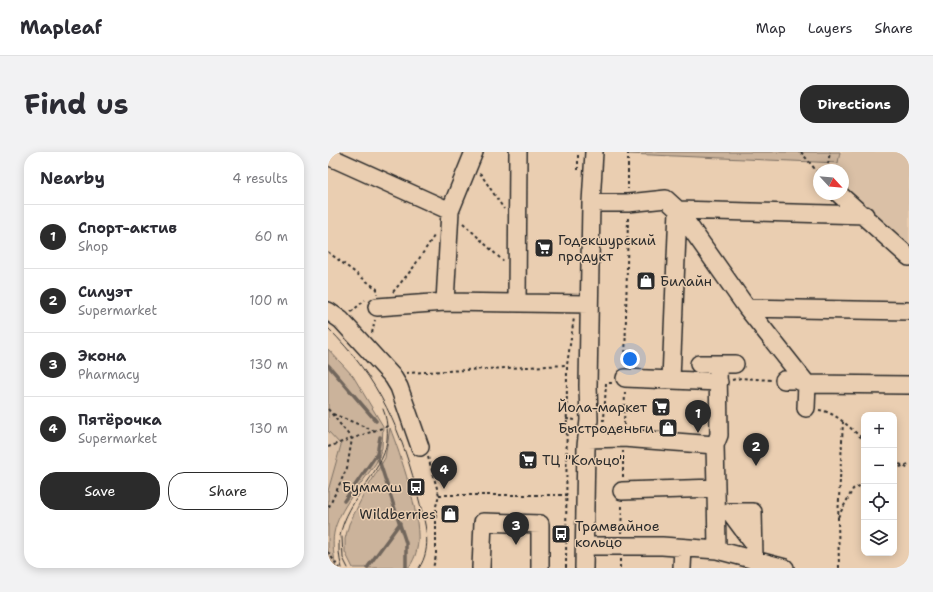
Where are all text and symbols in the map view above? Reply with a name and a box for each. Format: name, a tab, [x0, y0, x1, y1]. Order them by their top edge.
text: Mapleaf	[20, 15, 102, 40]
text: Map	[756, 19, 786, 37]
text: Layers	[808, 19, 852, 37]
text: Share	[874, 19, 913, 37]
text: Find us	[24, 85, 129, 123]
button: Directions	[800, 85, 909, 123]
north arrow	[813, 164, 849, 200]
text: Nearby	[40, 167, 105, 189]
text: 4 results	[232, 170, 288, 187]
text: Спорт-актив	[78, 218, 177, 238]
text: 1	[50, 228, 56, 245]
text: 60 m	[255, 228, 288, 245]
place label: Годекшурский продукт	[558, 231, 656, 265]
supermarket icon: Годекшурский продукт	[533, 237, 555, 259]
text: Shop	[78, 238, 108, 255]
shop icon: Билайн	[635, 270, 657, 292]
place label: Билайн	[660, 272, 712, 290]
text: Силуэт	[78, 282, 133, 302]
text: 2	[48, 292, 58, 309]
text: 100 m	[249, 292, 288, 309]
text: Supermarket	[78, 302, 157, 319]
text: Экона	[78, 346, 126, 366]
your location	[620, 349, 640, 369]
text: 3	[48, 356, 58, 373]
text: 130 m	[250, 356, 288, 373]
text: Pharmacy	[78, 366, 140, 383]
supermarket icon: Йола-маркет	[650, 396, 672, 418]
place label: Йола-маркет	[558, 398, 648, 416]
pin: 1	[685, 400, 711, 433]
text: Пятёрочка	[78, 410, 162, 430]
map controls	[861, 412, 897, 556]
button: +	[861, 412, 897, 448]
shop icon: Быстроденьги	[657, 417, 679, 439]
place label: Быстроденьги	[558, 419, 654, 437]
text: 4	[48, 420, 58, 437]
text: 130 m	[250, 420, 288, 437]
text: Supermarket	[78, 430, 157, 447]
pin: 2	[743, 433, 769, 466]
button: −	[861, 448, 897, 484]
supermarket icon: ТЦ "Кольцо"	[517, 449, 539, 471]
place label: ТЦ "Кольцо"	[542, 451, 625, 469]
pin: 4	[431, 456, 457, 489]
button: Save	[40, 472, 160, 510]
button: Share	[168, 472, 288, 510]
bus stop icon: Буммаш	[405, 476, 427, 498]
place label: Буммаш	[342, 478, 402, 496]
button: locate	[861, 484, 897, 520]
shop icon: Wildberries	[439, 503, 461, 525]
place label: Wildberries	[359, 505, 436, 523]
pin: 3	[503, 512, 529, 545]
place label: Трамвайное кольцо	[575, 517, 660, 551]
button: layers	[861, 520, 897, 556]
bus stop icon: Трамвайное кольцо	[550, 523, 572, 545]

